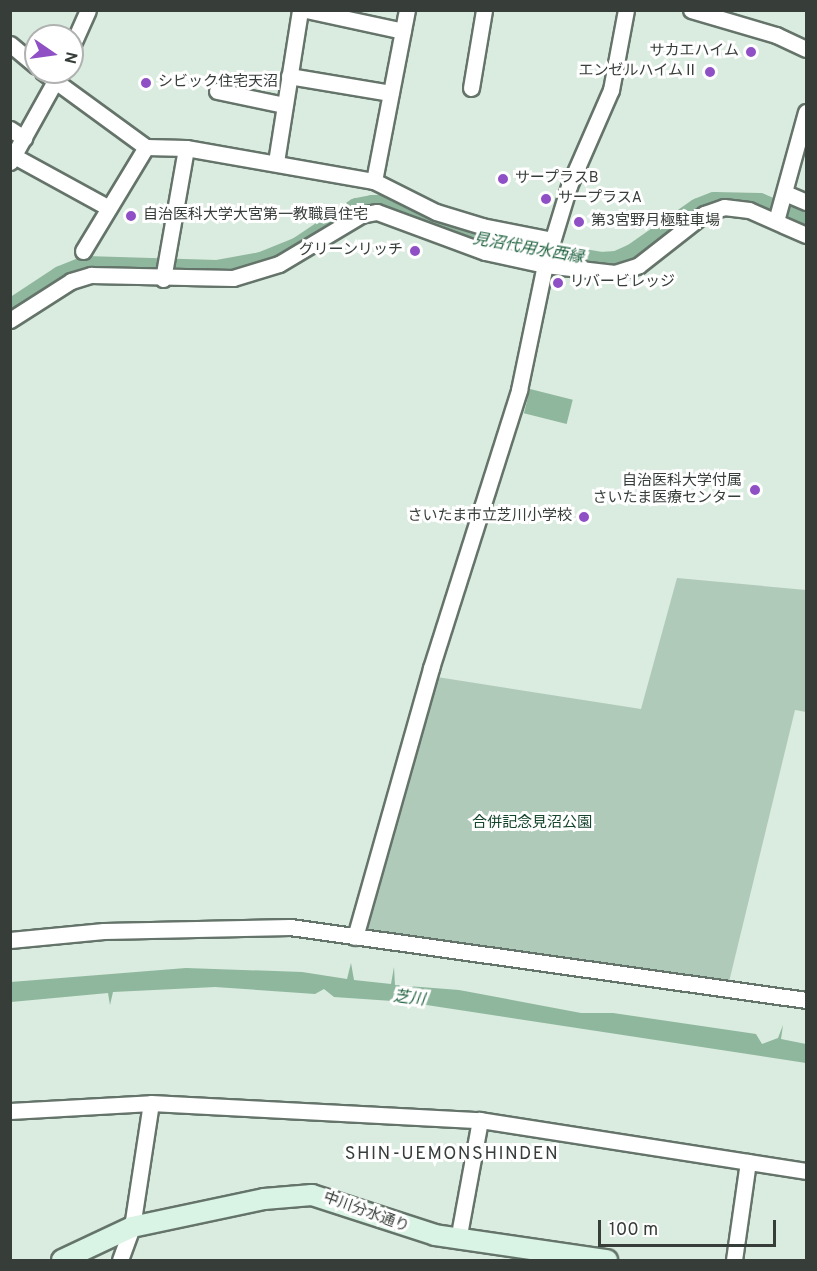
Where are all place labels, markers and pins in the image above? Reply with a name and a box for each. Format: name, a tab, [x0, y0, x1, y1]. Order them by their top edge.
place label: サカエハイム	[649, 43, 739, 61]
marker: サカエハイム	[744, 45, 758, 59]
place label: エンゼルハイムⅡ	[578, 63, 698, 81]
marker: エンゼルハイムⅡ	[703, 65, 717, 79]
place label: シビック住宅天沼	[158, 74, 278, 92]
marker: シビック住宅天沼	[139, 76, 153, 90]
place label: サープラスB	[515, 170, 600, 188]
marker: サープラスB	[496, 172, 510, 186]
place label: サープラスA	[558, 190, 643, 208]
marker: サープラスA	[539, 192, 553, 206]
place label: 自治医科大学大宮第一教職員住宅	[143, 207, 368, 225]
marker: 自治医科大学大宮第一教職員住宅	[124, 209, 138, 223]
place label: 第3宮野月極駐車場	[591, 213, 720, 231]
marker: 第3宮野月極駐車場	[572, 215, 586, 229]
place label: グリーンリッチ	[298, 242, 403, 260]
marker: グリーンリッチ	[408, 244, 422, 258]
place label: リバービレッジ	[570, 274, 675, 292]
marker: リバービレッジ	[551, 276, 565, 290]
place label: 自治医科大学付属 さいたま医療センター	[592, 472, 742, 507]
marker: 自治医科大学付属 さいたま医療センター	[746, 481, 764, 499]
place label: さいたま市立芝川小学校	[407, 508, 572, 526]
marker: さいたま市立芝川小学校	[577, 510, 591, 524]

